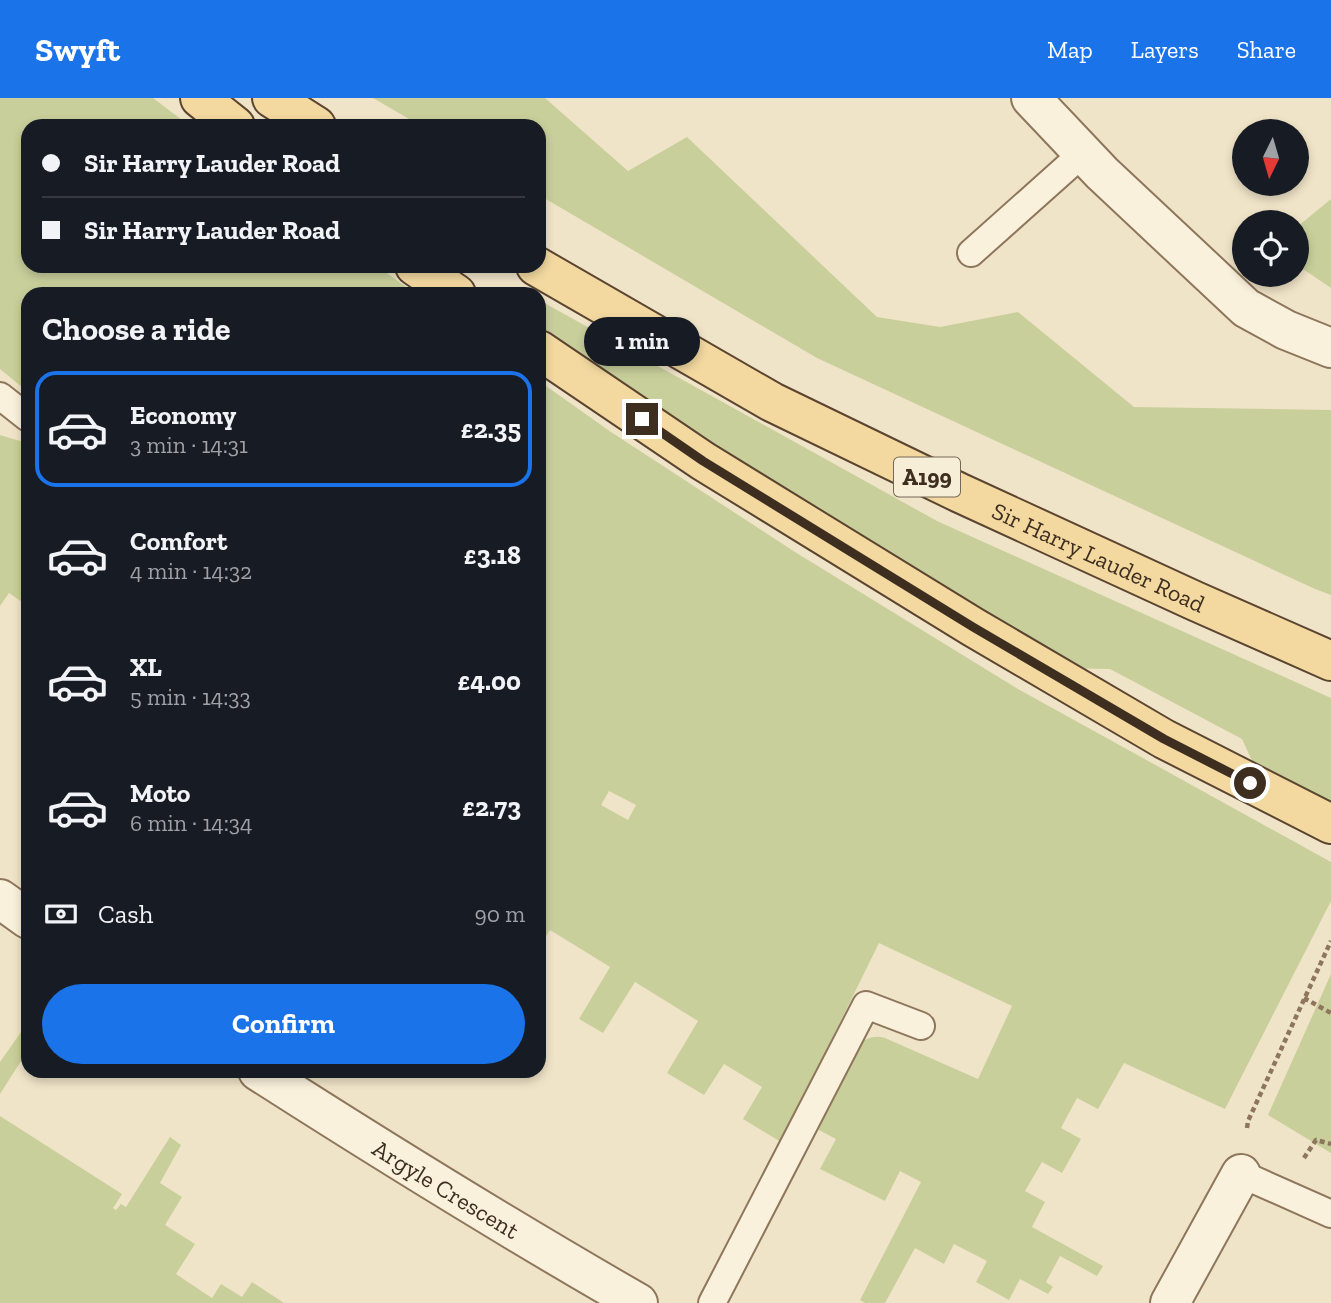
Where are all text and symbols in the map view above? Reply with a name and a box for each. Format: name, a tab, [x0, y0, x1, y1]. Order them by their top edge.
text: Swyft	[35, 30, 120, 69]
text: Map	[1047, 35, 1093, 64]
text: Layers	[1131, 35, 1199, 64]
text: Share	[1237, 35, 1296, 64]
north arrow	[1232, 119, 1309, 196]
map controls	[1232, 119, 1309, 287]
text: Sir Harry Lauder Road	[84, 147, 340, 179]
button: locate	[1232, 210, 1309, 287]
text: Sir Harry Lauder Road	[84, 214, 340, 246]
text: Choose a ride	[42, 310, 230, 348]
callout: 1 min	[584, 317, 700, 366]
text: 1 min	[615, 327, 669, 355]
icon: car	[46, 398, 109, 461]
text: Economy	[130, 399, 236, 431]
route end	[626, 403, 658, 435]
text: £2.35	[461, 413, 521, 445]
text: 3 min · 14:31	[130, 431, 248, 459]
road number: A199	[894, 458, 960, 496]
street label: Sir Harry Lauder Road	[988, 495, 1210, 618]
icon: car	[46, 524, 109, 587]
text: Comfort	[130, 525, 227, 557]
text: £3.18	[464, 539, 521, 571]
text: 4 min · 14:32	[130, 557, 252, 585]
icon: car	[46, 650, 109, 713]
text: XL	[130, 651, 162, 683]
text: £4.00	[457, 665, 521, 697]
text: 5 min · 14:33	[130, 683, 251, 711]
route start	[1234, 767, 1266, 799]
icon: car	[46, 776, 109, 839]
text: Moto	[130, 777, 190, 809]
text: £2.73	[462, 791, 521, 823]
text: 6 min · 14:34	[130, 809, 252, 837]
icon: cash	[42, 895, 80, 933]
text: Cash	[98, 898, 153, 930]
text: 90 m	[474, 900, 525, 928]
button: Confirm	[42, 984, 525, 1064]
street label: Argyle Crescent	[368, 1133, 525, 1245]

